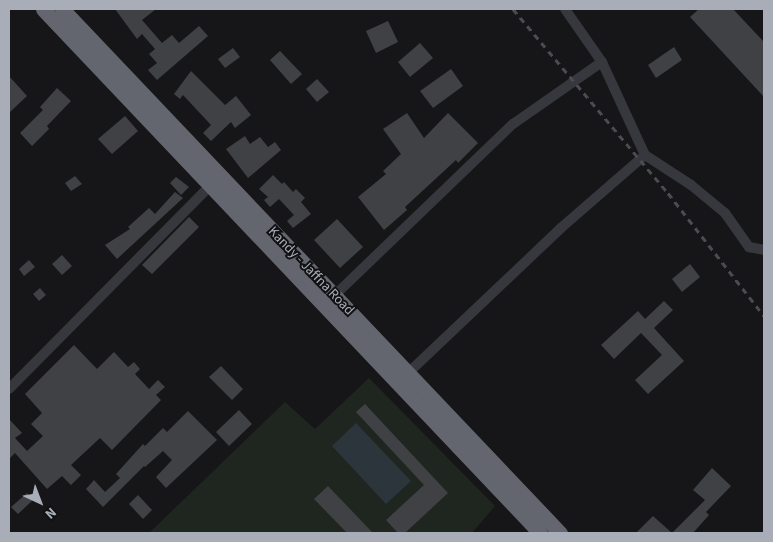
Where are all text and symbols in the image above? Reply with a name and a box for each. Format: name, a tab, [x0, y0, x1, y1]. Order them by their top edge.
street label: Kandy - Jaffna Road	[264, 223, 358, 319]
north arrow	[15, 477, 65, 527]
text: N	[40, 502, 60, 523]

